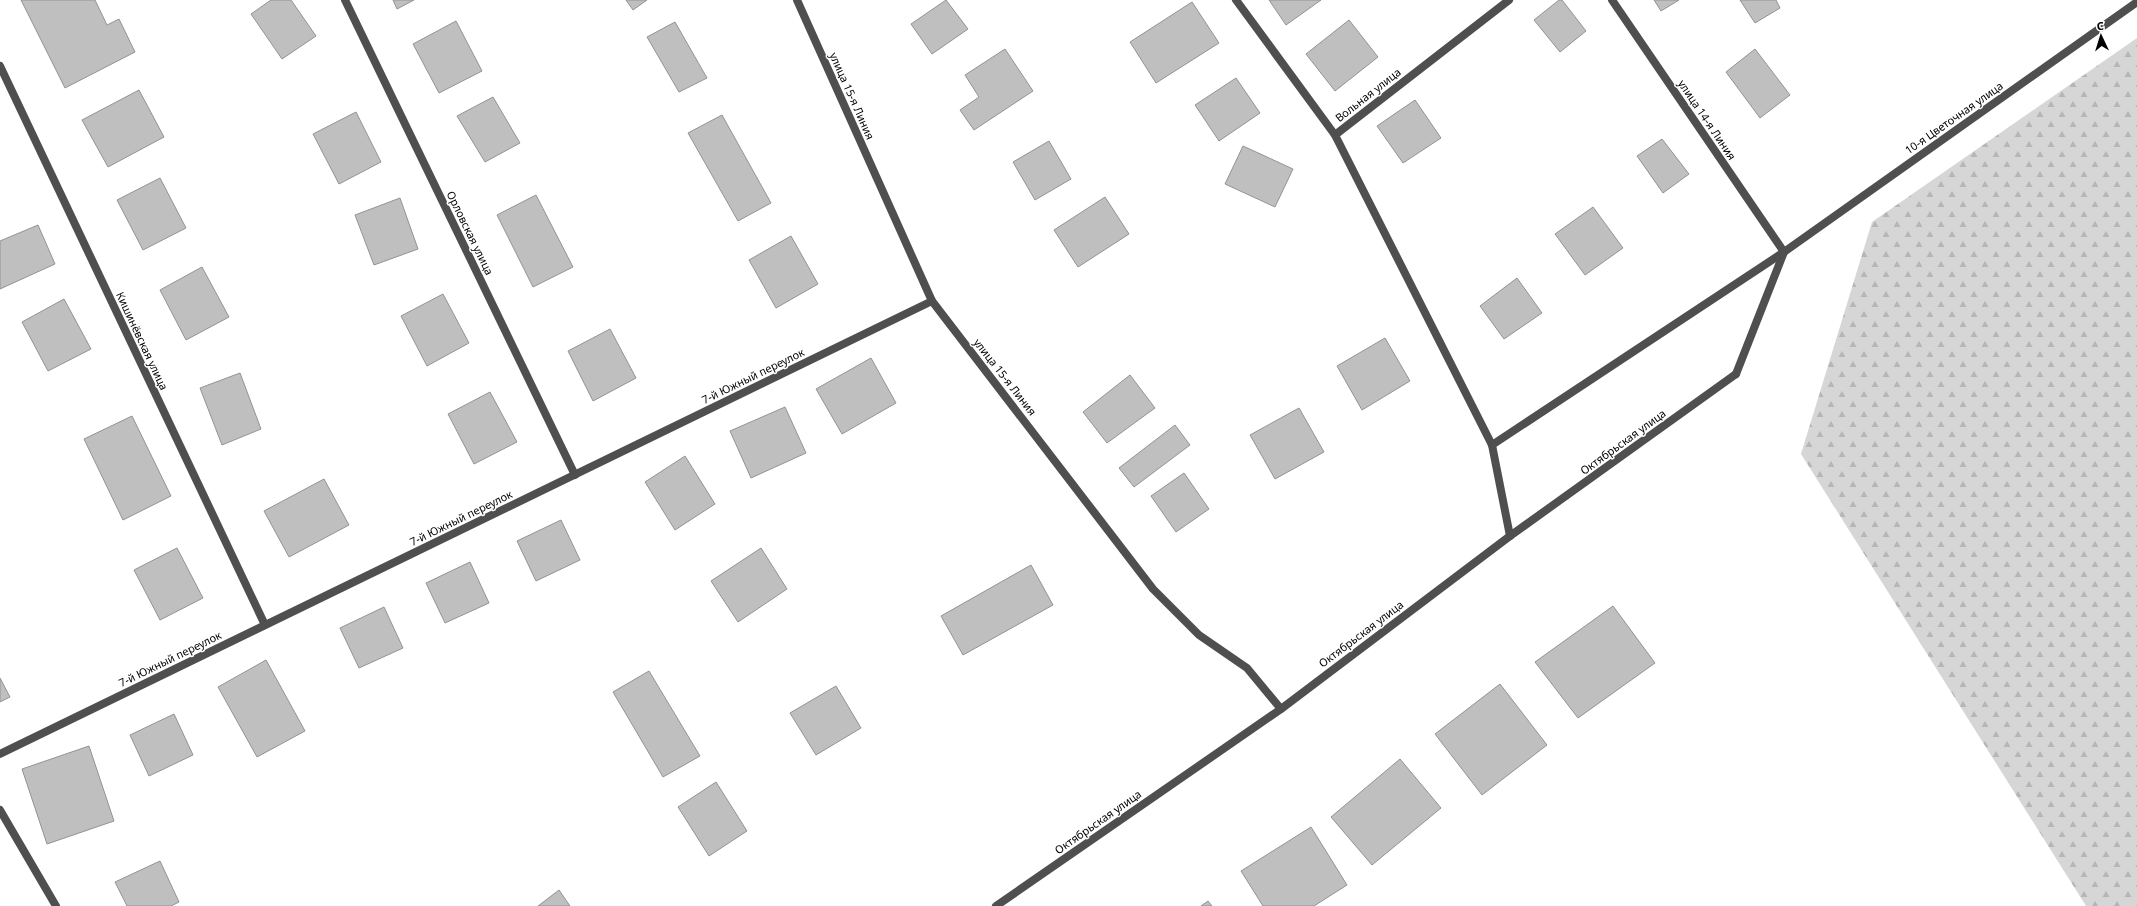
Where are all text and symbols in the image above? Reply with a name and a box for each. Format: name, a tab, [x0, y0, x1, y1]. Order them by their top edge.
north arrow	[2081, 16, 2121, 56]
text: С	[2096, 18, 2104, 33]
street label: улица 15-я Линия	[827, 50, 878, 142]
street label: Вольная улица	[1332, 64, 1404, 125]
street label: улица 14-я Линия	[1675, 77, 1740, 163]
street label: 10-я Цветочная улица	[1902, 78, 2006, 157]
street label: Орловская улица	[444, 188, 497, 277]
street label: Кишинёвская улица	[113, 289, 172, 392]
street label: улица 15-я Линия	[971, 335, 1040, 418]
street label: 7-й Южный переулок	[699, 344, 807, 407]
street label: Октябрьская улица	[1577, 405, 1669, 478]
street label: 7-й Южный переулок	[407, 486, 515, 549]
street label: Октябрьская улица	[1315, 597, 1406, 670]
street label: 7-й Южный переулок	[116, 627, 224, 690]
street label: Октябрьская улица	[1051, 786, 1144, 857]

